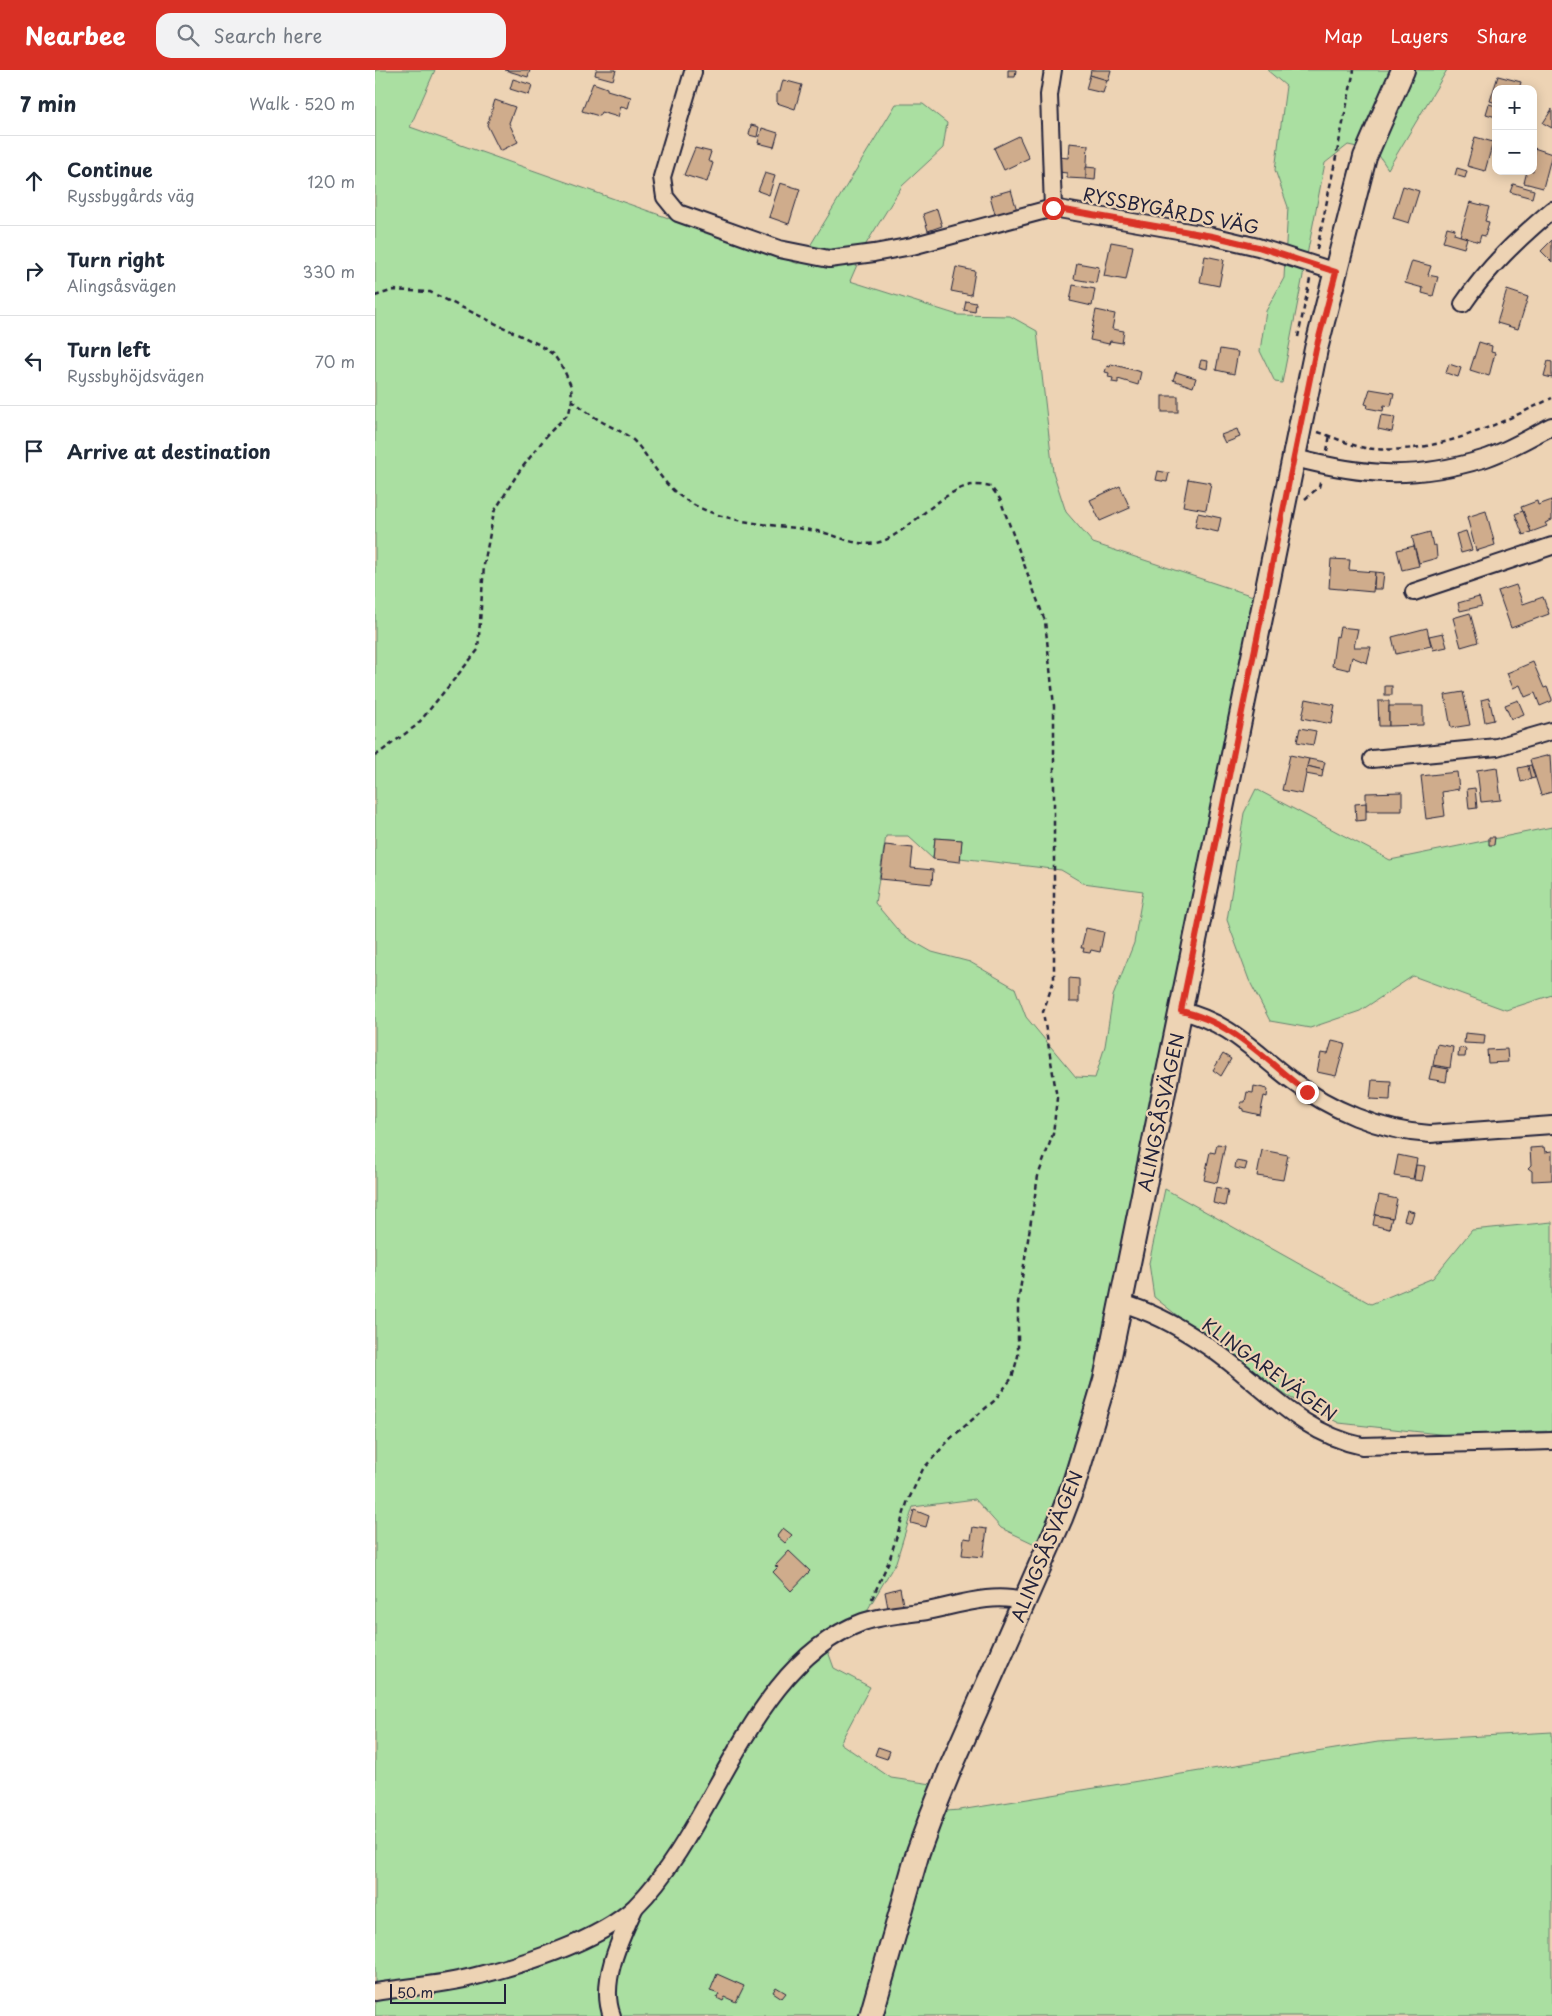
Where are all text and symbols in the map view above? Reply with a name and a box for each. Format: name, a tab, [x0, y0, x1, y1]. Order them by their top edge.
search box	[156, 13, 506, 58]
text: Nearbee	[25, 17, 126, 53]
icon: search	[174, 21, 202, 49]
text: Search here	[214, 21, 322, 49]
text: Map	[1324, 22, 1363, 49]
text: Layers	[1391, 22, 1448, 49]
text: Share	[1476, 22, 1527, 49]
map controls	[1492, 85, 1537, 175]
button: +	[1492, 85, 1537, 130]
text: 7 min	[20, 87, 76, 119]
text: Walk · 520 m	[249, 91, 355, 115]
button: −	[1492, 130, 1537, 175]
text: Continue	[67, 155, 153, 183]
icon: ahead	[20, 167, 48, 195]
text: 120 m	[308, 169, 355, 193]
street label: RYSSBYGÅRDS VÄG	[1081, 180, 1261, 240]
text: Ryssbygårds väg	[67, 183, 195, 207]
route start	[1042, 197, 1065, 220]
text: Turn right	[67, 245, 165, 273]
icon: right	[20, 257, 48, 285]
text: 330 m	[302, 259, 355, 283]
text: Alingsåsvägen	[67, 273, 176, 297]
text: Turn left	[67, 335, 151, 363]
icon: left	[20, 347, 48, 375]
text: 70 m	[315, 349, 355, 373]
text: Ryssbyhöjdsvägen	[67, 363, 204, 387]
icon: arrive	[20, 437, 48, 465]
text: Arrive at destination	[67, 437, 271, 465]
street label: ALINGSÅSVÄGEN	[1130, 1030, 1190, 1194]
route end	[1296, 1081, 1319, 1104]
street label: KLINGAREVÄGEN	[1197, 1311, 1343, 1427]
street label: ALINGSÅSVÄGEN	[1003, 1466, 1089, 1626]
scale bar	[390, 1981, 506, 2004]
text: 50 m	[397, 1982, 433, 2003]

